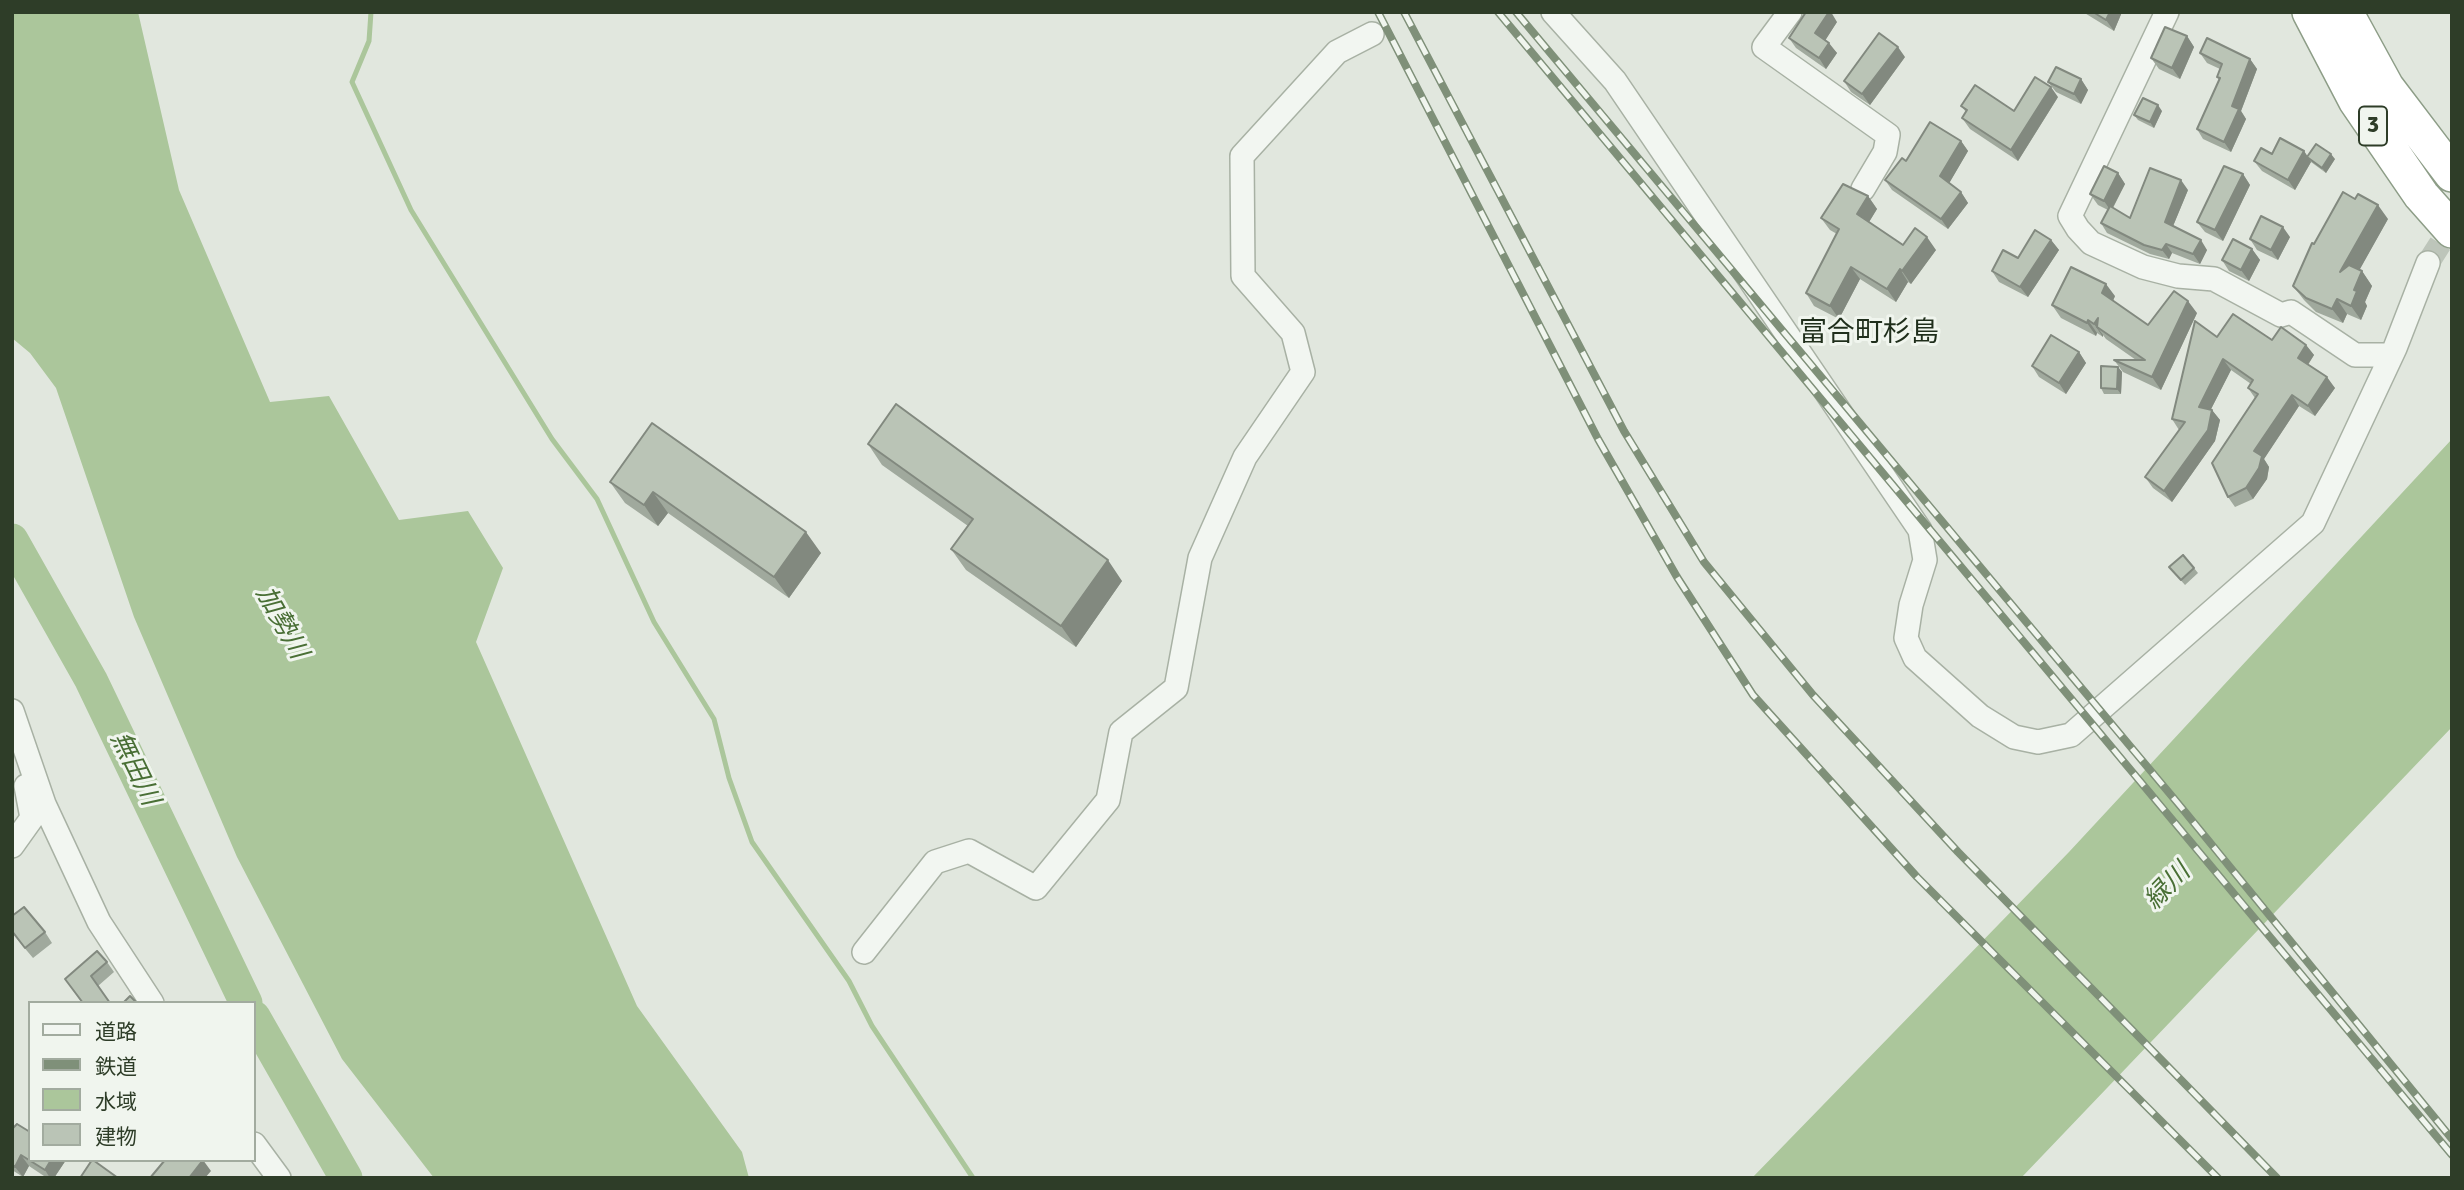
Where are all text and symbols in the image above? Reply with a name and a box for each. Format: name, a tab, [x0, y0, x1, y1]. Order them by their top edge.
road number: 3	[2359, 106, 2387, 146]
district label: 富合町杉島	[1799, 317, 1939, 351]
water label: 加勢川	[248, 581, 314, 665]
water label: 無田川	[103, 727, 165, 811]
water label: 緑川	[2139, 857, 2197, 917]
legend	[28, 1001, 256, 1162]
text: 道路	[95, 1019, 137, 1045]
text: 鉄道	[95, 1054, 137, 1080]
text: 水域	[95, 1089, 137, 1115]
text: 建物	[95, 1124, 137, 1150]

